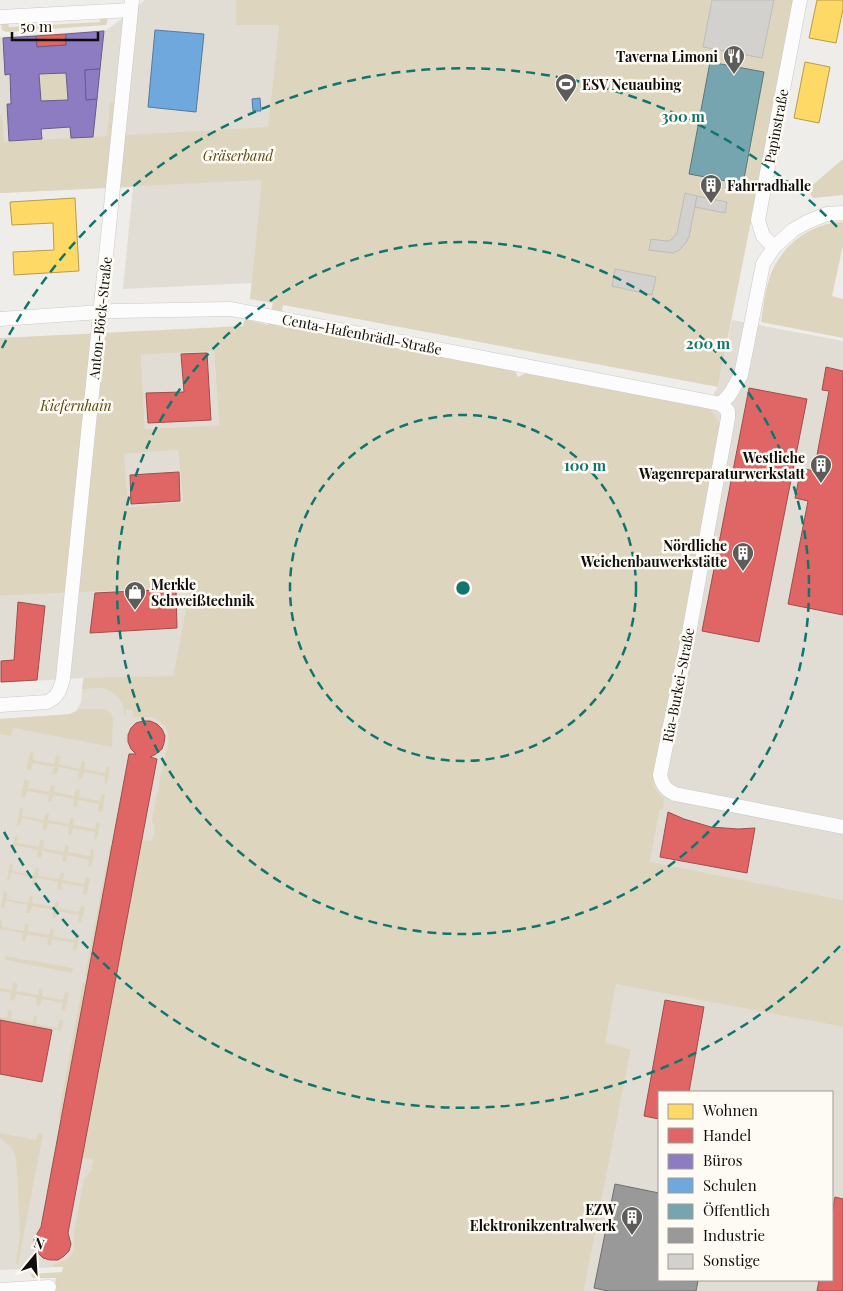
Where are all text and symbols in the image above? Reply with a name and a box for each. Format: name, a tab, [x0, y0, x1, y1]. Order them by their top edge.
scale bar	[12, 10, 99, 42]
text: 50 m	[20, 16, 53, 36]
restaurant icon: Taverna Limoni	[722, 44, 746, 75]
place label: Taverna Limoni	[616, 47, 719, 66]
sports icon: ESV Neuaubing	[554, 72, 578, 103]
place label: ESV Neuaubing	[582, 75, 682, 94]
street label: Papinstraße	[759, 87, 793, 165]
text: 300 m	[661, 106, 705, 126]
park label: Gräserband	[203, 146, 274, 165]
building icon: Fahrradhalle	[699, 173, 723, 204]
place label: Fahrradhalle	[727, 176, 811, 195]
street label: Anton-Böck-Straße	[84, 256, 116, 381]
street label: Centa-Hafenbrädl-Straße	[281, 309, 443, 359]
text: 200 m	[686, 333, 731, 353]
park label: Kiefernhain	[39, 396, 112, 415]
place label: Westliche Wagenreparaturwerkstatt	[638, 448, 805, 483]
building icon: Westliche Wagenreparaturwerkstatt	[809, 453, 833, 484]
text: 100 m	[564, 455, 607, 475]
place label: Nördliche Weichenbauwerkstätte	[580, 536, 727, 571]
building icon: Nördliche Weichenbauwerkstätte	[731, 541, 755, 572]
place label: Merkle Schweißtechnik	[151, 575, 255, 610]
centre of rings	[454, 579, 472, 597]
shop icon: Merkle Schweißtechnik	[123, 580, 147, 611]
street label: Ria-Burkei-Straße	[658, 626, 698, 744]
legend	[658, 1091, 833, 1281]
text: Wohnen	[702, 1100, 758, 1120]
text: Handel	[703, 1125, 751, 1145]
text: Büros	[703, 1150, 742, 1170]
text: Schulen	[703, 1175, 757, 1195]
place label: EZW Elektronikzentralwerk	[470, 1200, 617, 1235]
text: Öffentlich	[703, 1200, 770, 1220]
building icon: EZW Elektronikzentralwerk	[620, 1205, 644, 1236]
text: Industrie	[703, 1225, 765, 1245]
north arrow	[10, 1231, 60, 1281]
text: N	[31, 1233, 47, 1254]
text: Sonstige	[703, 1250, 760, 1270]

